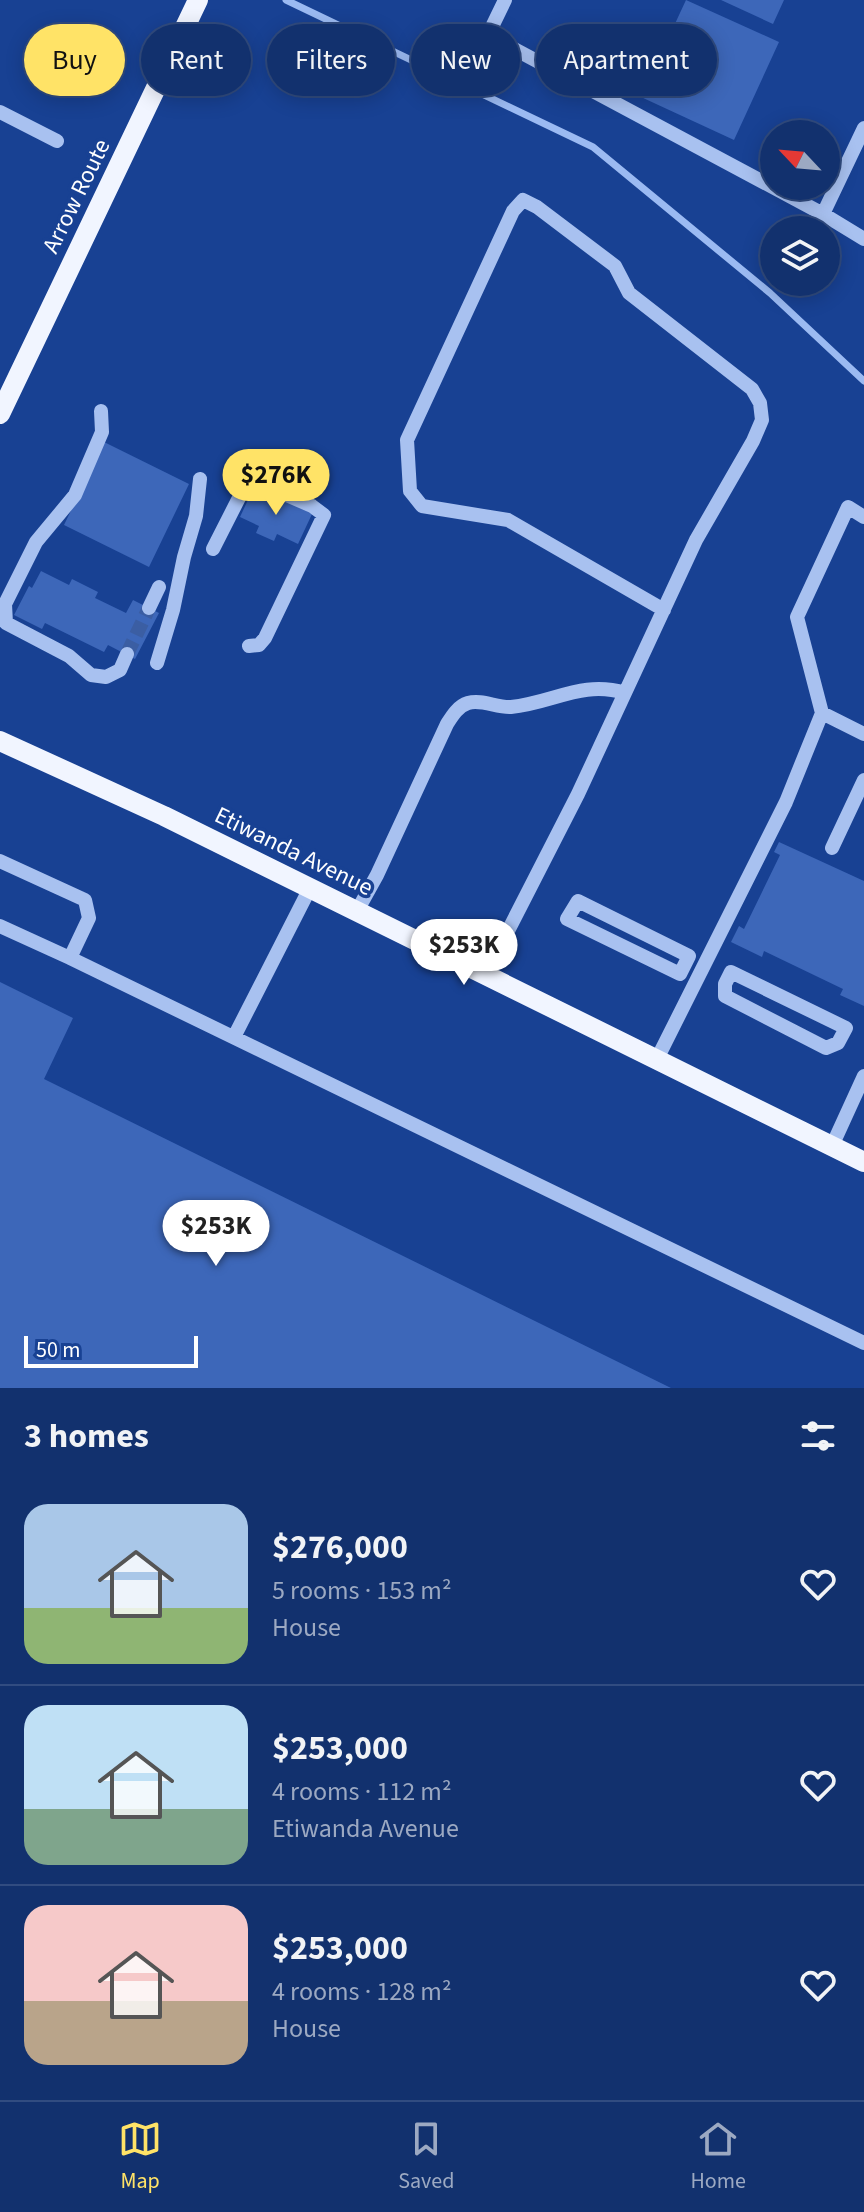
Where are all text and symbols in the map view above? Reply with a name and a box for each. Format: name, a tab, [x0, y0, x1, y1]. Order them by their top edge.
chip: Buy	[24, 24, 125, 96]
chip: Rent	[141, 24, 251, 96]
chip: Filters	[267, 24, 395, 96]
chip: New	[411, 24, 520, 96]
chip: Apartment	[536, 24, 717, 96]
north arrow	[760, 120, 840, 200]
map controls	[760, 120, 840, 296]
street label: Arrow Route	[34, 133, 119, 259]
button: layers	[760, 216, 840, 296]
pin: $276K	[220, 449, 332, 517]
text: $276K	[241, 456, 311, 493]
street label: Etiwanda Avenue	[209, 798, 379, 905]
pin: $253K	[408, 919, 520, 987]
text: $253K	[429, 926, 499, 963]
pin: $253K	[160, 1200, 272, 1268]
text: $253K	[181, 1207, 251, 1244]
scale bar	[24, 1332, 198, 1368]
text: 50 m	[36, 1334, 81, 1366]
text: 3 homes	[24, 1412, 149, 1461]
icon: filters	[796, 1414, 840, 1458]
text: $276,000	[272, 1523, 408, 1572]
icon: home	[88, 1536, 184, 1632]
icon: heart	[796, 1562, 840, 1606]
text: 5 rooms · 153 m²	[272, 1572, 451, 1609]
text: House	[272, 1609, 341, 1646]
text: $253,000	[272, 1724, 408, 1773]
icon: home	[88, 1737, 184, 1833]
icon: heart	[796, 1763, 840, 1807]
text: 4 rooms · 112 m²	[272, 1773, 451, 1810]
text: Etiwanda Avenue	[272, 1810, 459, 1847]
text: $253,000	[272, 1924, 408, 1973]
icon: home	[88, 1937, 184, 2033]
icon: heart	[796, 1963, 840, 2007]
text: 4 rooms · 128 m²	[272, 1973, 451, 2010]
text: House	[272, 2010, 341, 2047]
tab: Map	[118, 2117, 162, 2197]
tab: Saved	[398, 2117, 454, 2197]
tab: Home	[691, 2117, 746, 2197]

